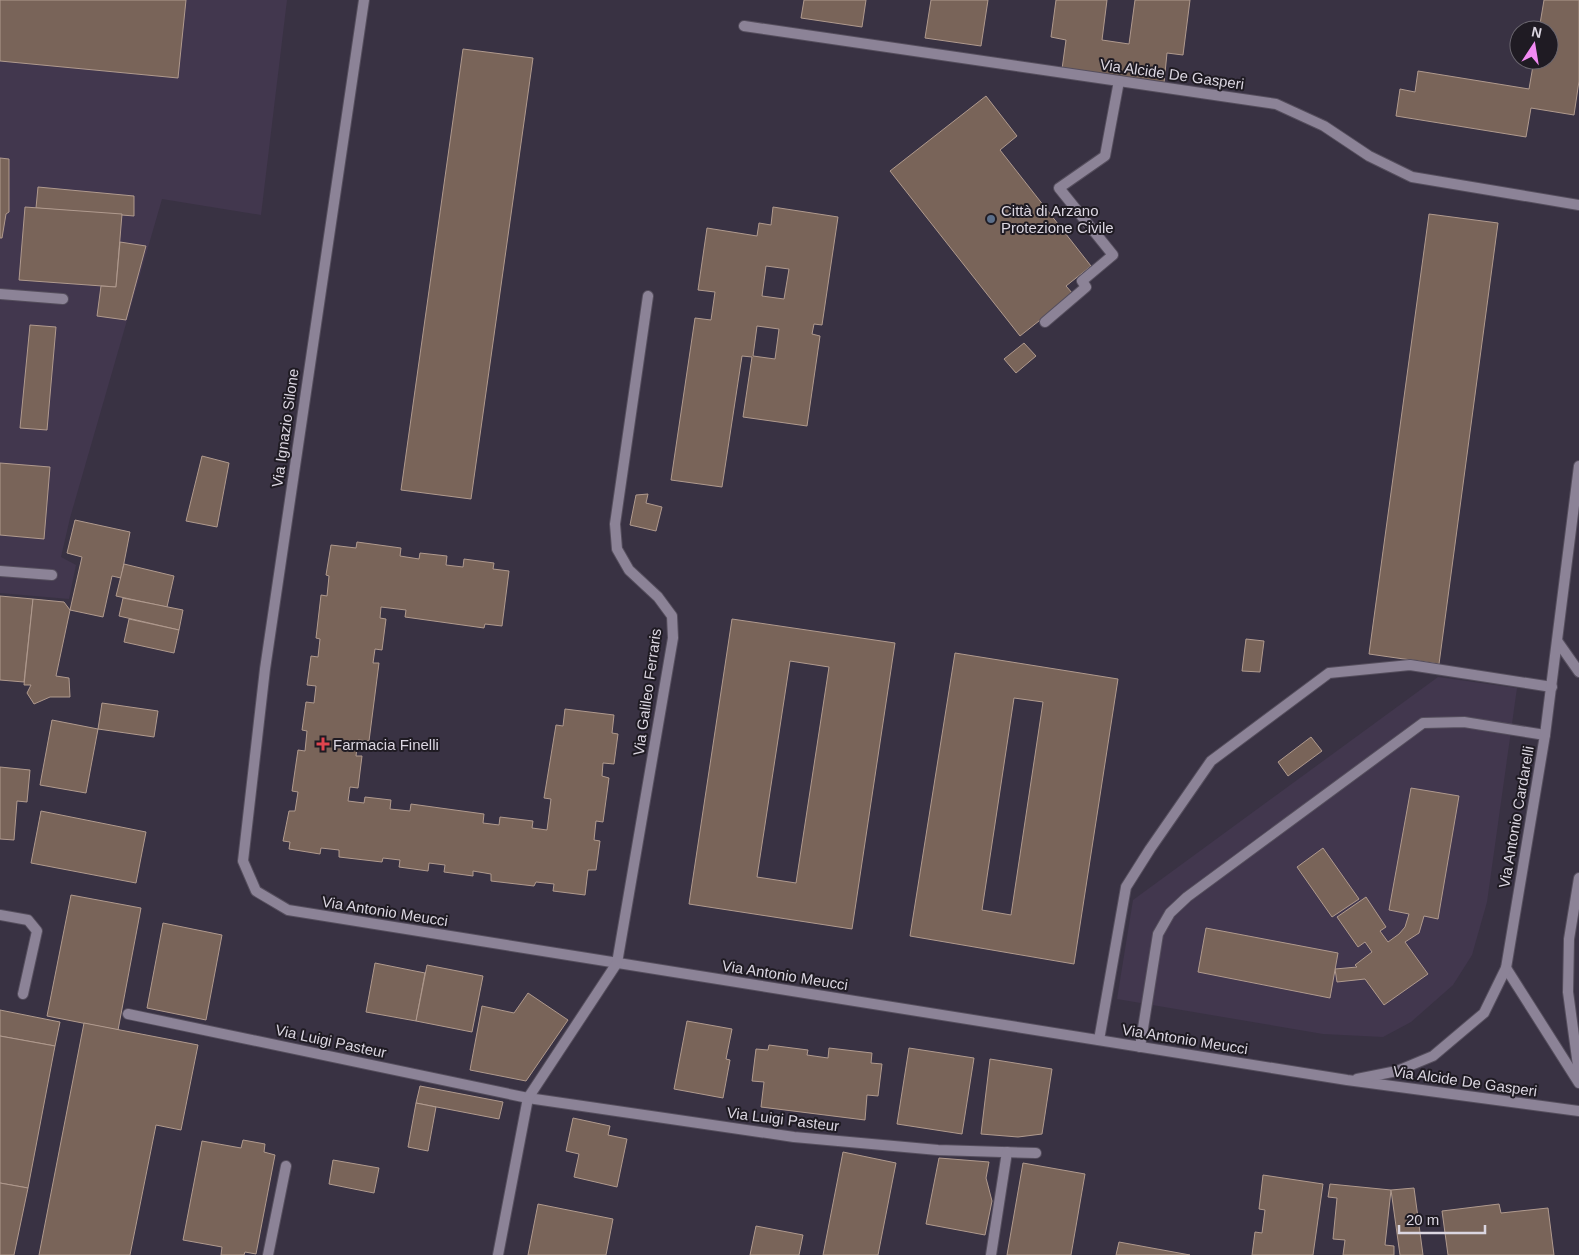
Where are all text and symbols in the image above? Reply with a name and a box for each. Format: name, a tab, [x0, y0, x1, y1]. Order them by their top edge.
north arrow	[1509, 20, 1559, 70]
text: N	[1530, 23, 1543, 41]
street label: Via Alcide De Gasperi	[1099, 55, 1245, 93]
place label: Città di Arzano Protezione Civile	[1001, 202, 1114, 236]
marker: Città di Arzano Protezione Civile	[985, 213, 997, 225]
street label: Via Ignazio Silone	[268, 367, 302, 489]
street label: Via Galileo Ferraris	[630, 627, 664, 757]
place label: Farmacia Finelli	[333, 736, 439, 753]
marker: Farmacia Finelli	[317, 738, 329, 750]
street label: Via Antonio Cardarelli	[1495, 745, 1537, 889]
street label: Via Antonio Meucci	[321, 893, 449, 929]
street label: Via Antonio Meucci	[721, 957, 849, 993]
street label: Via Luigi Pasteur	[274, 1021, 388, 1061]
street label: Via Antonio Meucci	[1121, 1021, 1249, 1057]
street label: Via Alcide De Gasperi	[1392, 1062, 1538, 1100]
street label: Via Luigi Pasteur	[726, 1104, 840, 1134]
scale bar	[1399, 1202, 1485, 1234]
text: 20 m	[1406, 1211, 1439, 1228]

